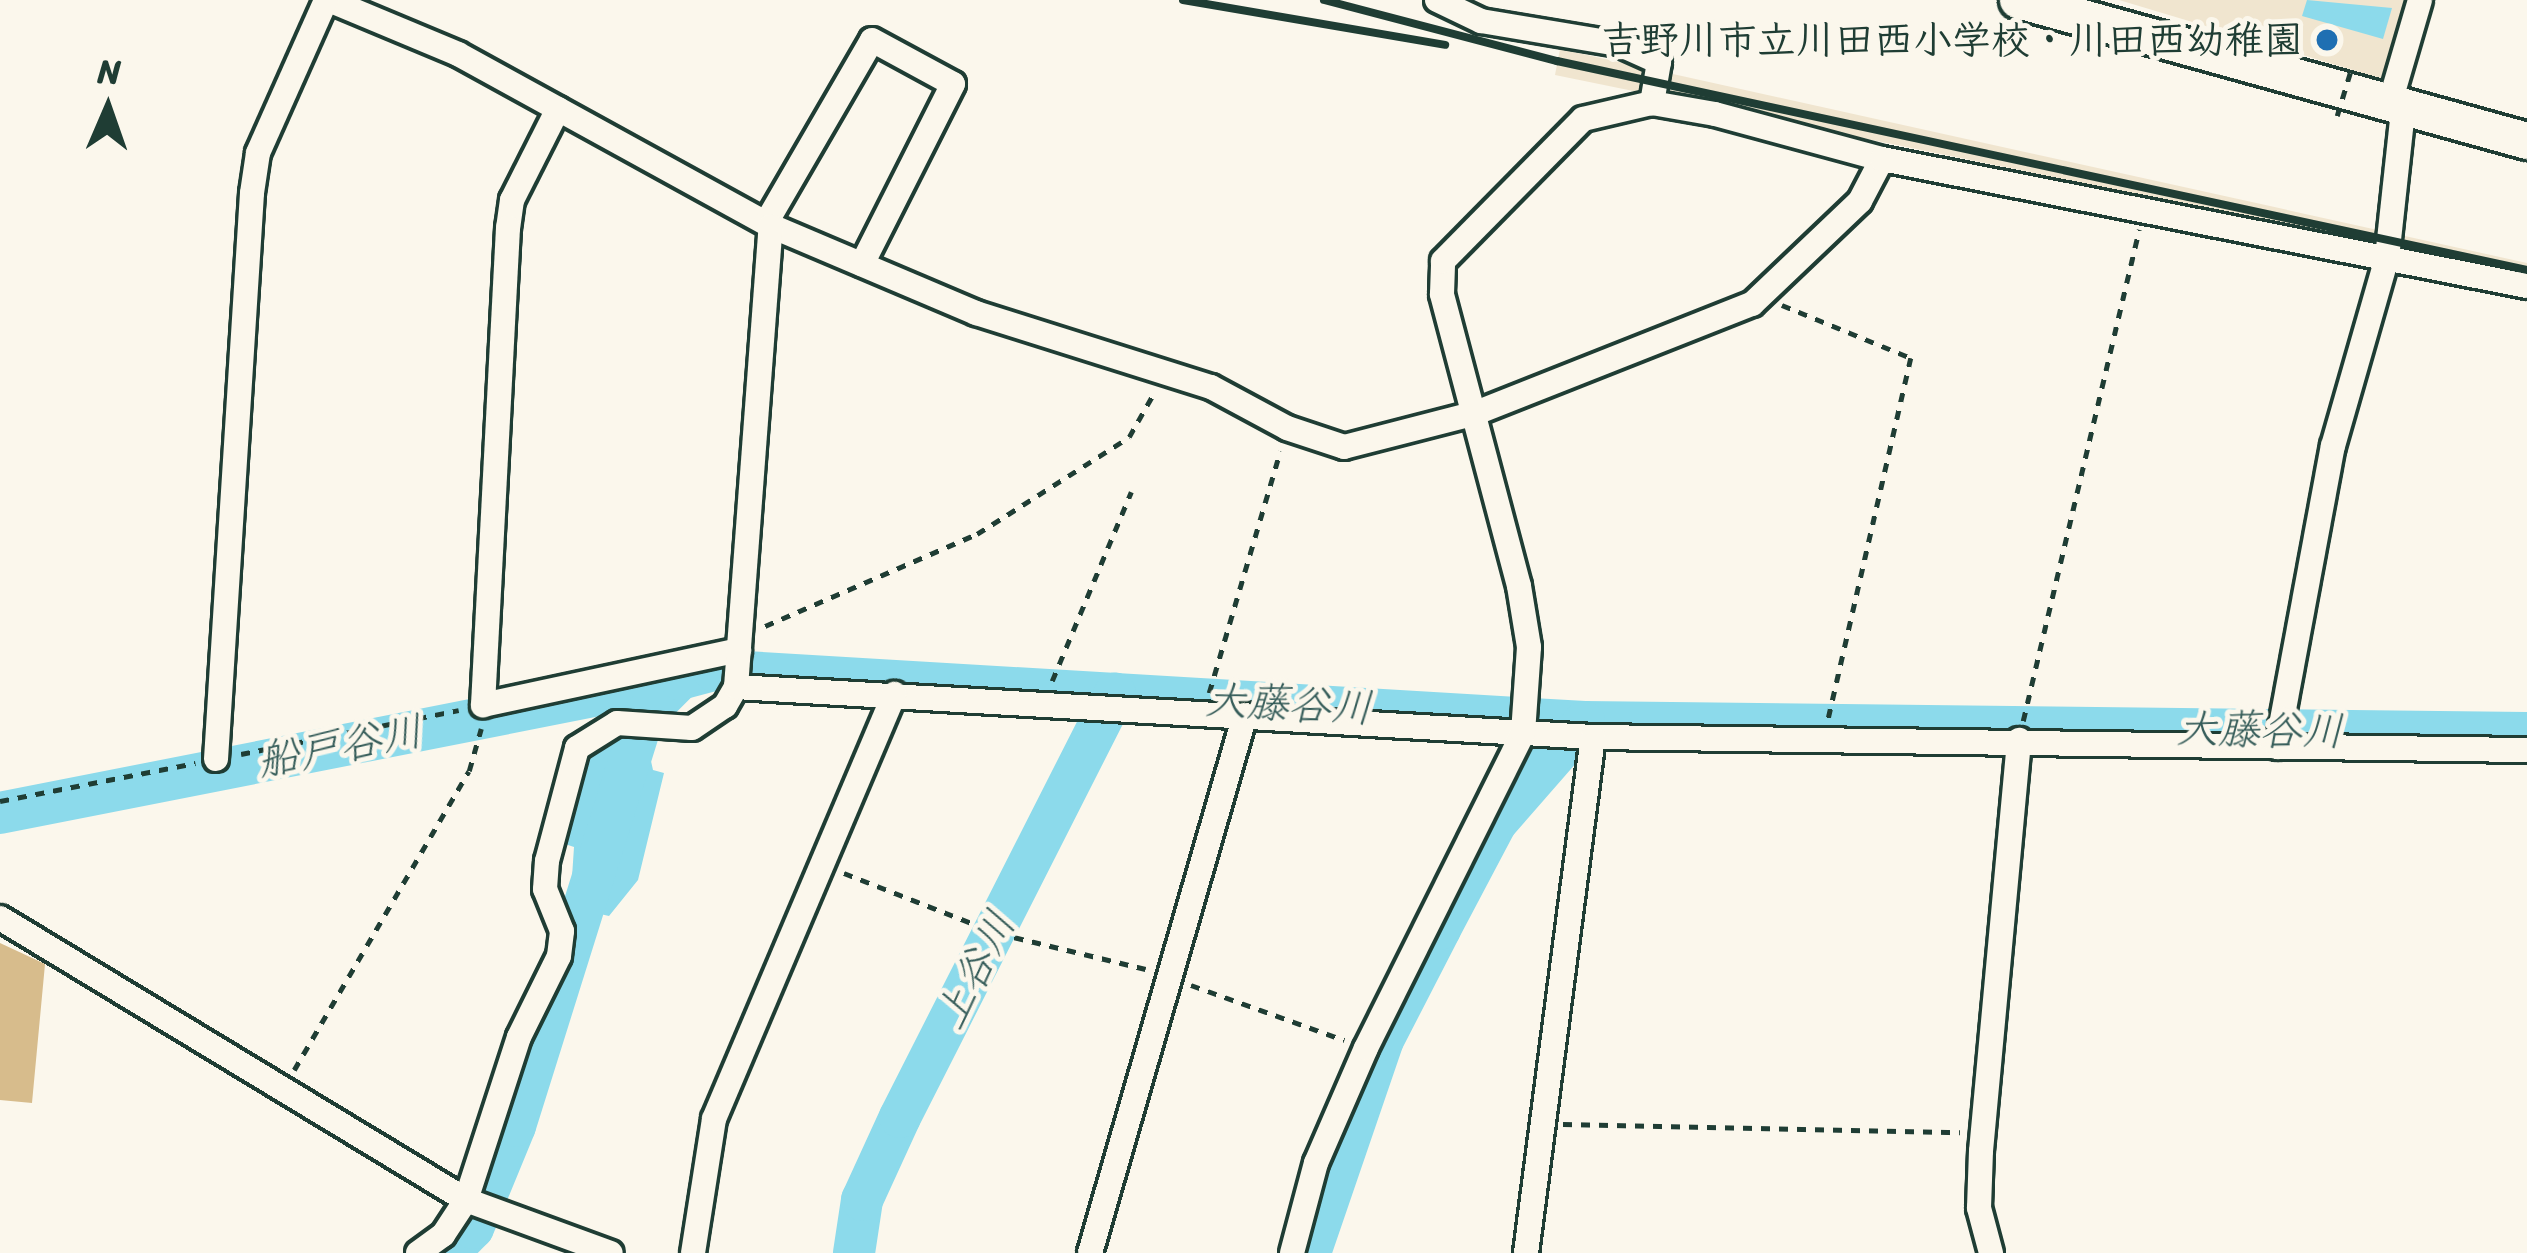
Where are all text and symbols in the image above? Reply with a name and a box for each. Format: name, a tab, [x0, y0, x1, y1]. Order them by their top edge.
place label: 吉野川市立川田西小学校・川田西幼稚園	[1601, 17, 2303, 63]
marker: 吉野川市立川田西小学校・川田西幼稚園	[2314, 27, 2340, 53]
text: N	[97, 43, 122, 101]
north arrow	[48, 48, 168, 168]
water label: 大藤谷川	[1204, 674, 1374, 734]
water label: 大藤谷川	[2176, 703, 2344, 757]
water label: 船戸谷川	[253, 705, 427, 787]
water label: 上谷川	[924, 902, 1026, 1038]

